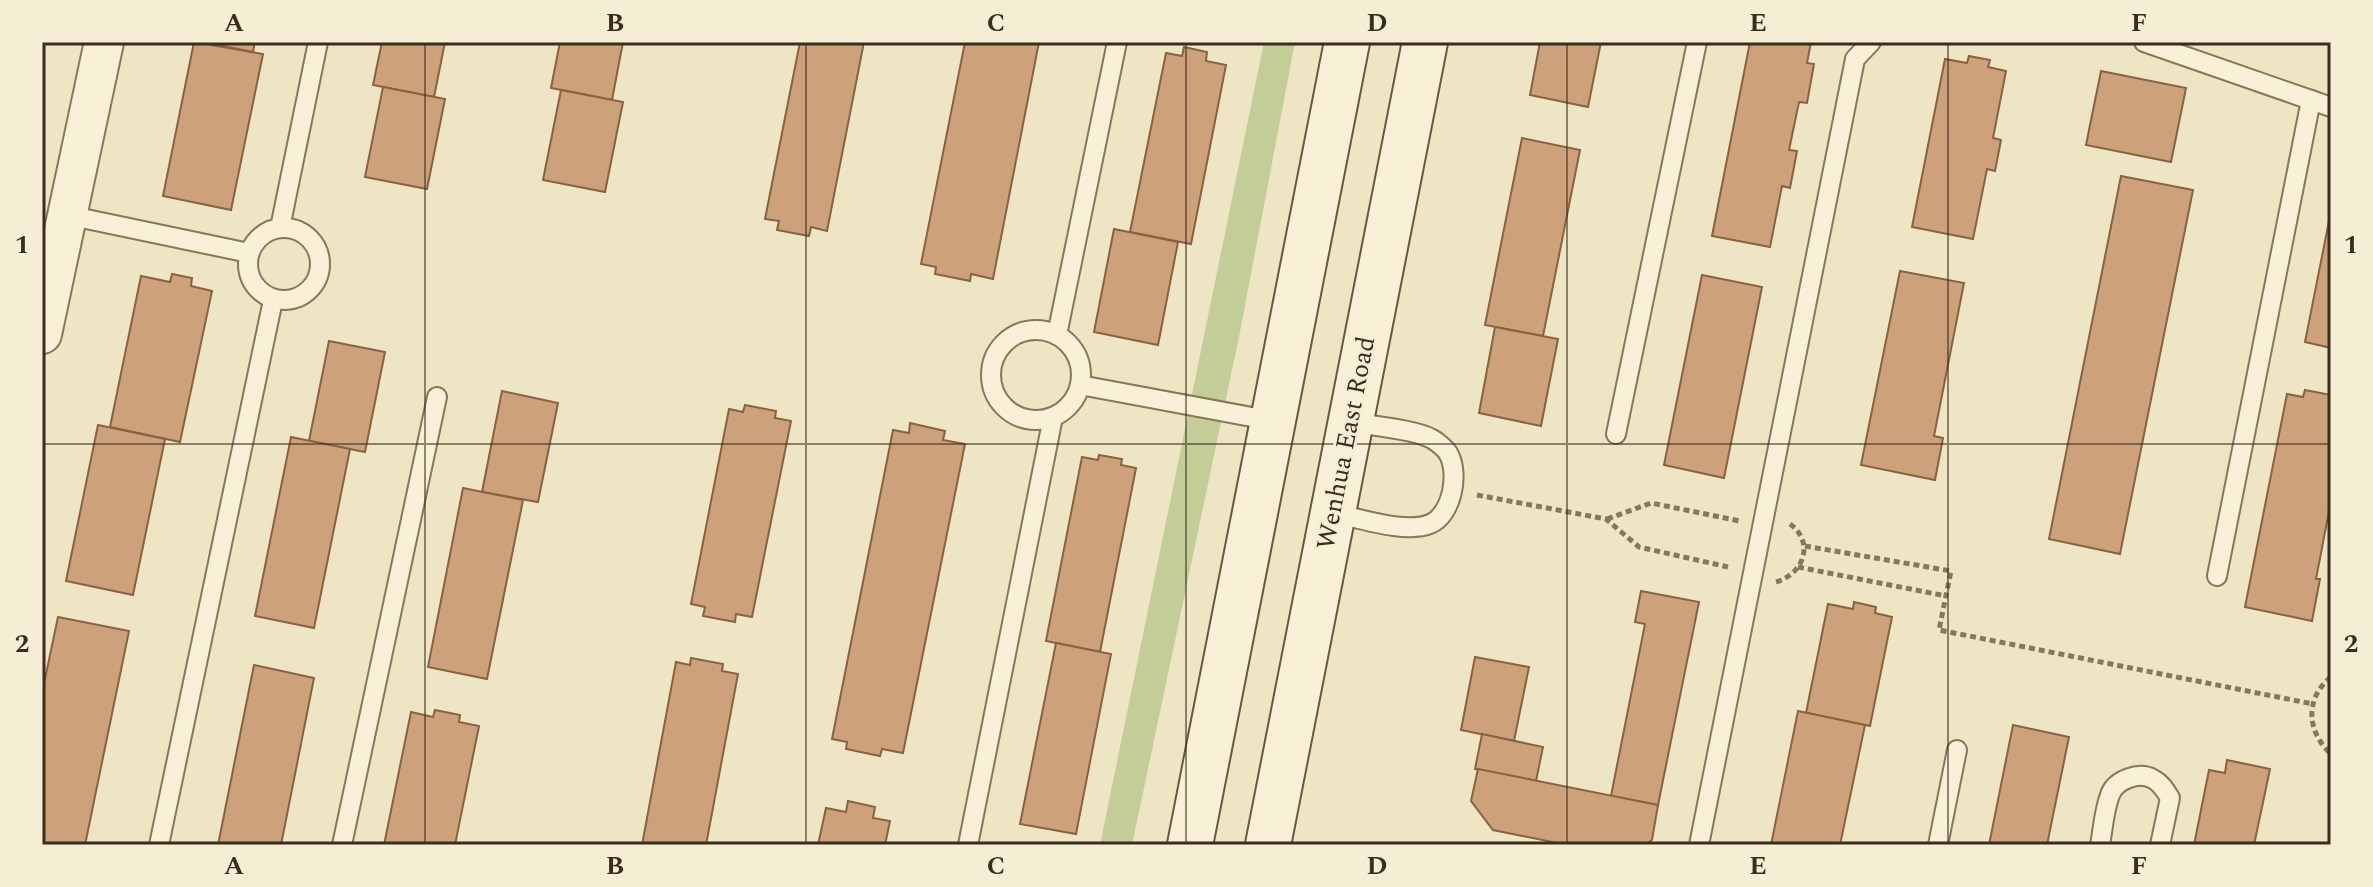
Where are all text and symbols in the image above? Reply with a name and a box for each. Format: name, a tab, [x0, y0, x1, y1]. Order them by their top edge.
text: A	[224, 3, 244, 43]
text: B	[606, 3, 624, 43]
text: C	[987, 3, 1005, 43]
text: D	[1367, 3, 1387, 43]
text: E	[1749, 3, 1767, 43]
text: F	[2131, 3, 2147, 43]
text: 1	[15, 225, 29, 265]
text: 1	[2344, 225, 2358, 265]
street label: Wenhua East Road	[1306, 333, 1386, 553]
text: 2	[15, 624, 29, 664]
text: 2	[2344, 624, 2358, 664]
text: A	[224, 846, 244, 886]
text: B	[606, 846, 624, 886]
text: C	[987, 846, 1005, 886]
text: D	[1367, 846, 1387, 886]
text: E	[1749, 846, 1767, 886]
text: F	[2131, 846, 2147, 886]

